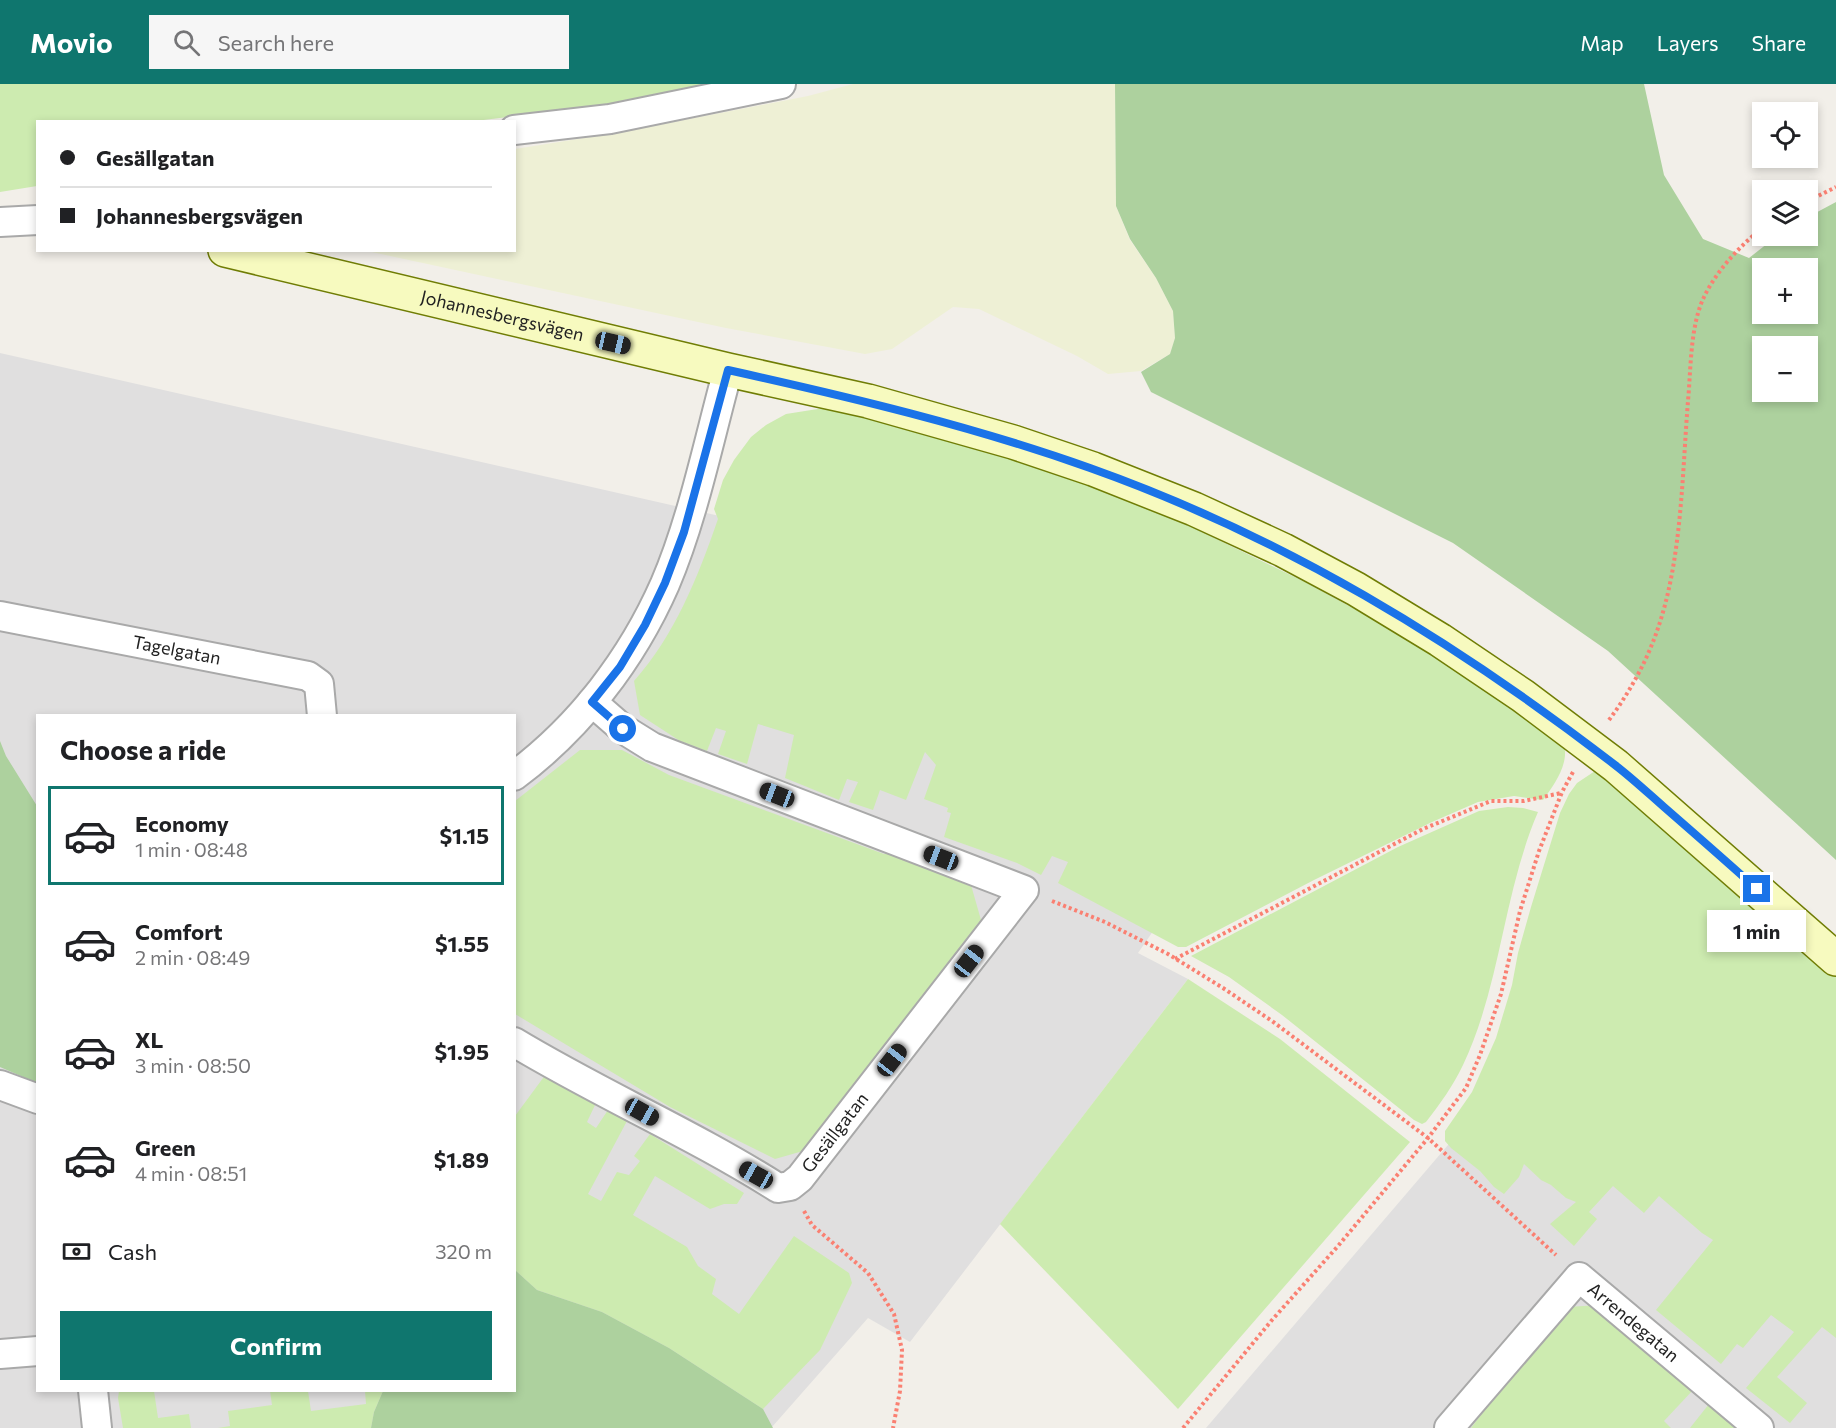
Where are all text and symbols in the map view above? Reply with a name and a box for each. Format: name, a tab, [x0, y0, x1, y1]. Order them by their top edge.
search box	[149, 15, 569, 69]
text: Movio	[30, 25, 113, 59]
icon: search	[170, 26, 203, 59]
text: Search here	[218, 29, 334, 56]
text: Map	[1580, 30, 1624, 55]
text: Layers	[1657, 30, 1719, 55]
text: Share	[1752, 30, 1806, 55]
map controls	[1752, 102, 1818, 402]
button: locate	[1752, 102, 1818, 168]
text: Gesällgatan	[96, 144, 215, 171]
button: layers	[1752, 180, 1818, 246]
text: Johannesbergsvägen	[96, 202, 303, 229]
button: +	[1752, 258, 1818, 324]
street label: Johannesbergsvägen	[419, 285, 586, 345]
car	[593, 330, 633, 356]
button: −	[1752, 336, 1818, 402]
street label: Tagelgatan	[131, 630, 223, 669]
route start	[609, 715, 636, 742]
text: Choose a ride	[60, 733, 226, 766]
car	[757, 780, 797, 810]
icon: car	[63, 809, 117, 863]
text: Economy	[135, 810, 229, 837]
text: $1.15	[439, 822, 489, 849]
text: 1 min · 08:48	[135, 837, 248, 861]
car	[921, 843, 961, 873]
route end	[1743, 875, 1770, 902]
callout: 1 min	[1708, 910, 1806, 952]
icon: car	[63, 917, 117, 971]
text: Comfort	[135, 918, 223, 945]
text: 1 min	[1733, 919, 1780, 943]
text: $1.55	[435, 930, 489, 957]
car	[951, 941, 987, 981]
text: 2 min · 08:49	[135, 945, 250, 969]
icon: car	[63, 1025, 117, 1079]
text: XL	[135, 1026, 163, 1053]
text: $1.95	[434, 1038, 489, 1065]
car	[874, 1040, 910, 1080]
text: 3 min · 08:50	[135, 1053, 251, 1077]
street label: Gesällgatan	[796, 1088, 872, 1177]
car	[622, 1095, 662, 1129]
icon: car	[63, 1133, 117, 1187]
text: Green	[135, 1134, 196, 1161]
text: $1.89	[434, 1146, 489, 1173]
car	[736, 1158, 776, 1192]
text: 4 min · 08:51	[135, 1161, 247, 1185]
icon: cash	[60, 1235, 93, 1268]
text: Cash	[108, 1238, 157, 1265]
text: 320 m	[435, 1239, 492, 1263]
street label: Arrendegatan	[1584, 1277, 1684, 1366]
button: Confirm	[60, 1311, 492, 1380]

